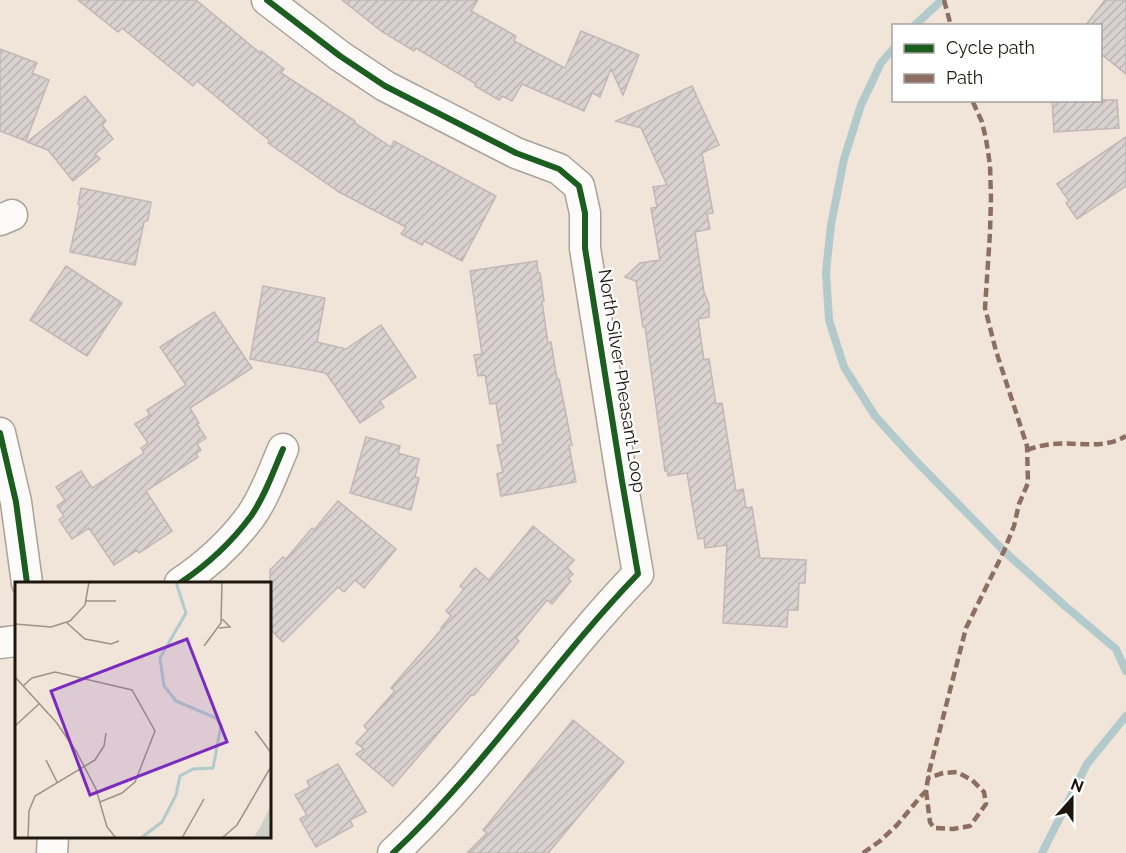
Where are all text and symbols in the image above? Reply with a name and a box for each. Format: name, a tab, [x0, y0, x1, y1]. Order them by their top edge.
legend	[892, 24, 1102, 102]
text: Cycle path	[946, 37, 1035, 58]
text: Path	[946, 67, 983, 88]
street label: North Silver Pheasant Loop	[594, 268, 651, 494]
inset map	[15, 582, 272, 838]
north arrow	[1042, 769, 1102, 829]
text: N	[1068, 774, 1086, 797]

